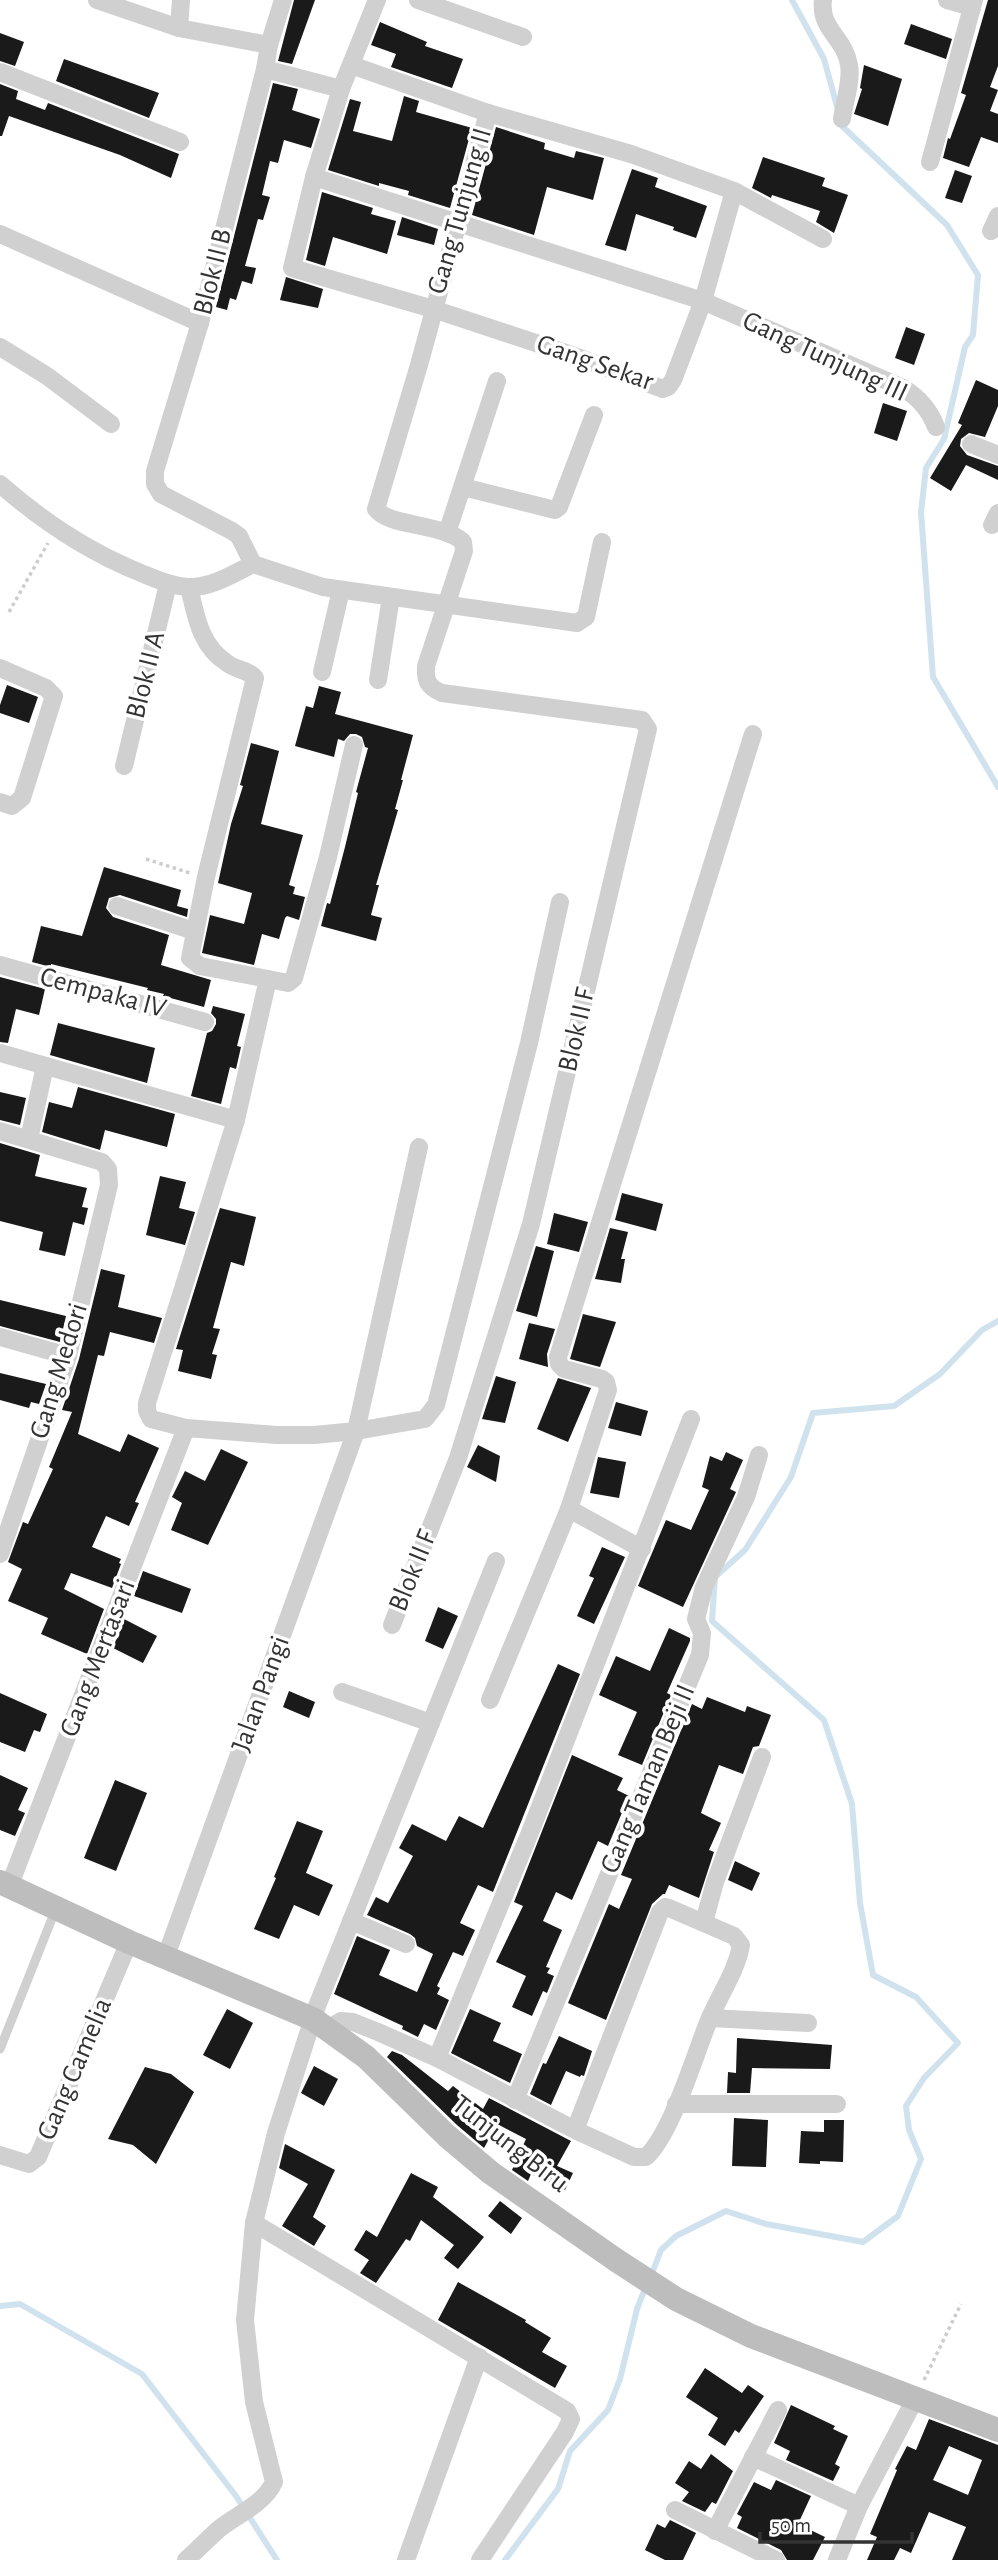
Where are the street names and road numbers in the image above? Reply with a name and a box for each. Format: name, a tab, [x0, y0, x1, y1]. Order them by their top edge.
street label: Gang Tunjung II	[423, 125, 497, 297]
street label: Blok II B	[189, 226, 237, 318]
street label: Gang Tunjung III	[738, 307, 912, 407]
street label: Gang Sekar	[533, 330, 657, 396]
street label: Blok II A	[122, 628, 170, 722]
street label: Cempaka IV	[37, 963, 169, 1023]
street label: Blok II F	[554, 985, 600, 1074]
street label: Gang Medori	[25, 1300, 93, 1442]
street label: Blok II F	[384, 1526, 442, 1616]
street label: Gang Mertasari	[55, 1575, 141, 1741]
street label: Jalan Pangi	[227, 1632, 295, 1756]
street label: Gang Taman Beji II	[596, 1681, 700, 1877]
street label: Gang Camelia	[33, 1994, 117, 2144]
street label: Tunjung Biru	[446, 2090, 574, 2198]

